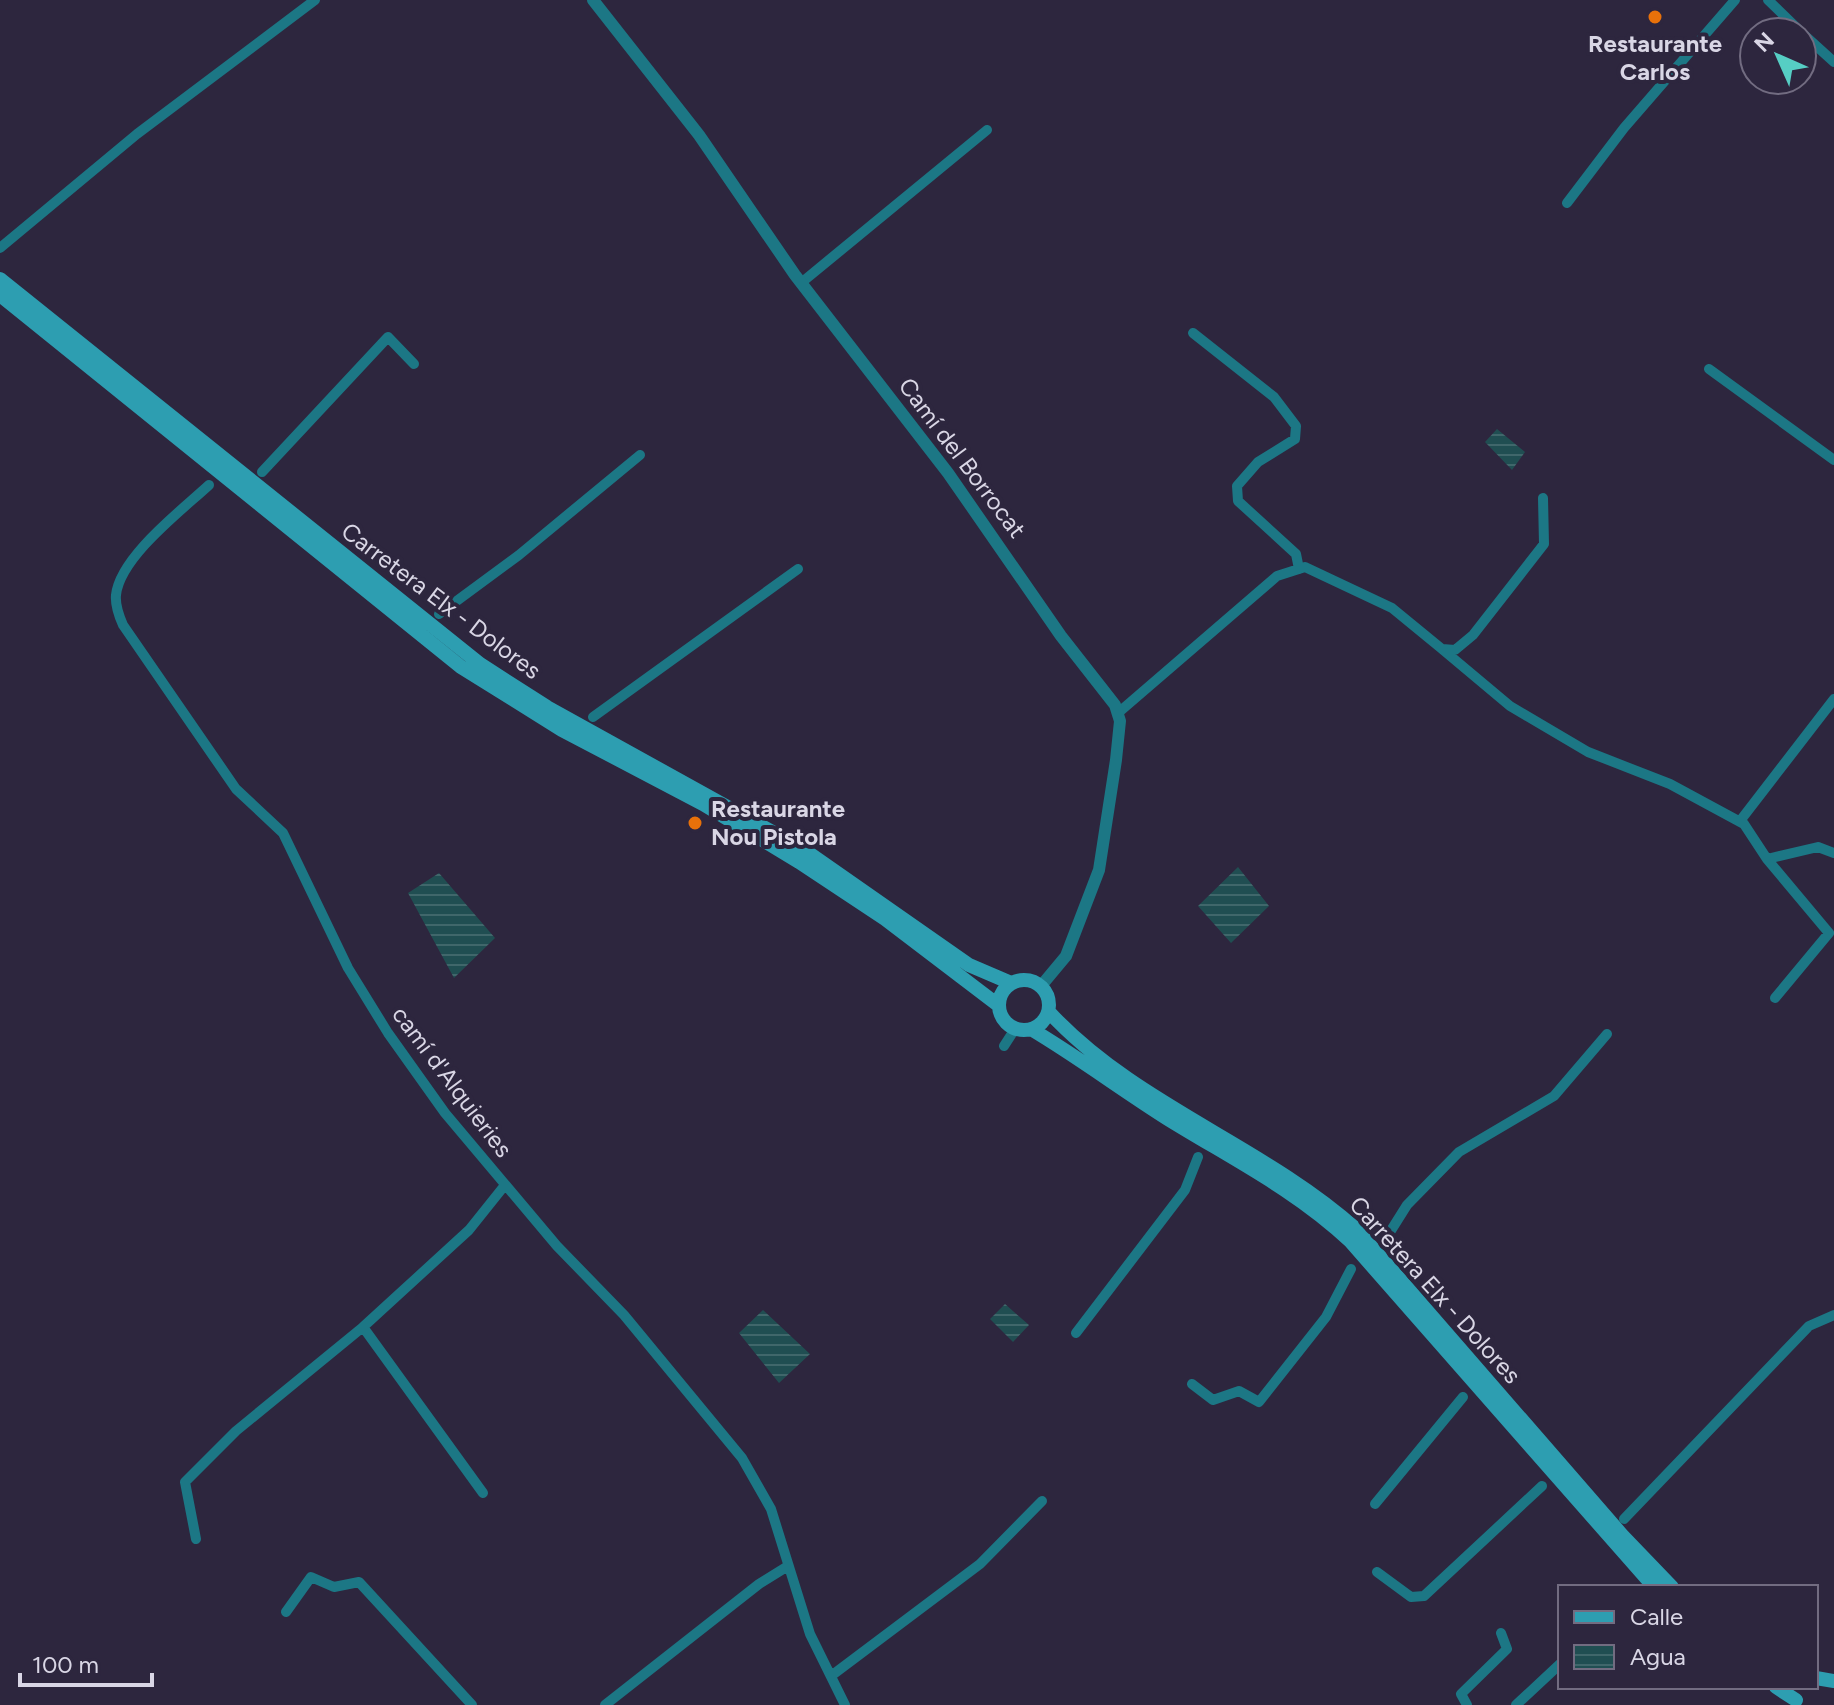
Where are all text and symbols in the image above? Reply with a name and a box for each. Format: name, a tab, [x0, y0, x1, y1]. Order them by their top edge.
marker: Restaurante Carlos	[1646, 8, 1664, 26]
north arrow	[1738, 16, 1818, 96]
text: N	[1749, 27, 1780, 58]
place label: Restaurante Carlos	[1588, 29, 1722, 86]
street label: Camí del Borrocat	[893, 372, 1032, 543]
street label: Carretera Elx - Dolores	[336, 516, 547, 685]
place label: Restaurante Nou Pistola	[711, 794, 845, 851]
marker: Restaurante Nou Pistola	[686, 814, 704, 832]
street label: camí d'Alquieries	[386, 1001, 519, 1163]
street label: Carretera Elx - Dolores	[1344, 1190, 1527, 1389]
legend	[1558, 1585, 1818, 1689]
text: Calle	[1630, 1602, 1683, 1631]
scale bar	[20, 1637, 152, 1687]
text: Agua	[1630, 1642, 1686, 1671]
text: 100 m	[32, 1650, 99, 1679]

